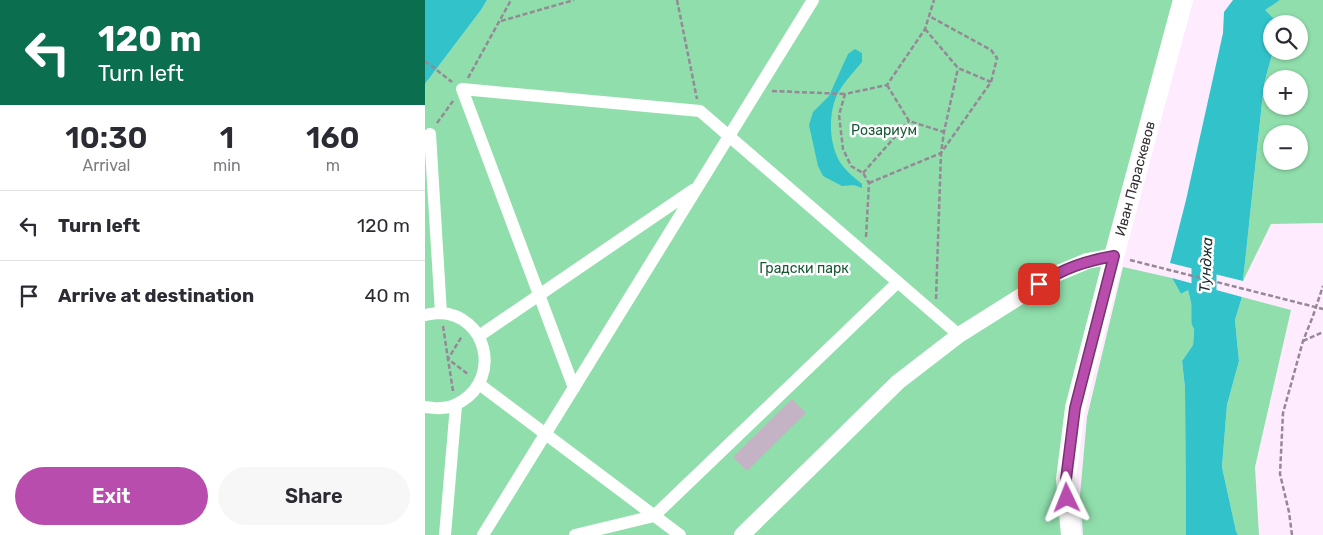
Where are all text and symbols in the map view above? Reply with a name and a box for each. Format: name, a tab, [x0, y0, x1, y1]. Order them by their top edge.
map controls	[1263, 15, 1308, 170]
button: search	[1263, 15, 1308, 60]
text: 120 m	[98, 18, 201, 60]
icon: left	[15, 20, 80, 85]
text: Turn left	[98, 60, 184, 87]
button: +	[1263, 70, 1308, 115]
street label: Иван Параскевов	[1111, 119, 1159, 238]
text: 10:30	[65, 120, 148, 156]
text: 1	[220, 120, 234, 156]
text: 160	[306, 120, 360, 156]
park label: Розариум	[851, 122, 917, 139]
button: −	[1263, 125, 1308, 170]
text: Arrival	[82, 156, 130, 175]
text: min	[213, 156, 241, 175]
text: m	[326, 156, 340, 175]
icon: left	[15, 212, 43, 240]
text: Turn left	[58, 214, 140, 237]
text: 120 m	[357, 214, 410, 237]
water label: Тунджа	[1196, 237, 1216, 293]
park label: Градски парк	[759, 260, 849, 277]
pin	[1018, 263, 1060, 305]
icon: arrive	[1025, 270, 1053, 298]
icon: arrive	[15, 282, 43, 310]
text: Arrive at destination	[58, 284, 254, 307]
text: 40 m	[365, 284, 410, 307]
button: Exit	[15, 467, 208, 525]
button: Share	[218, 467, 410, 525]
position arrow	[1040, 471, 1092, 523]

